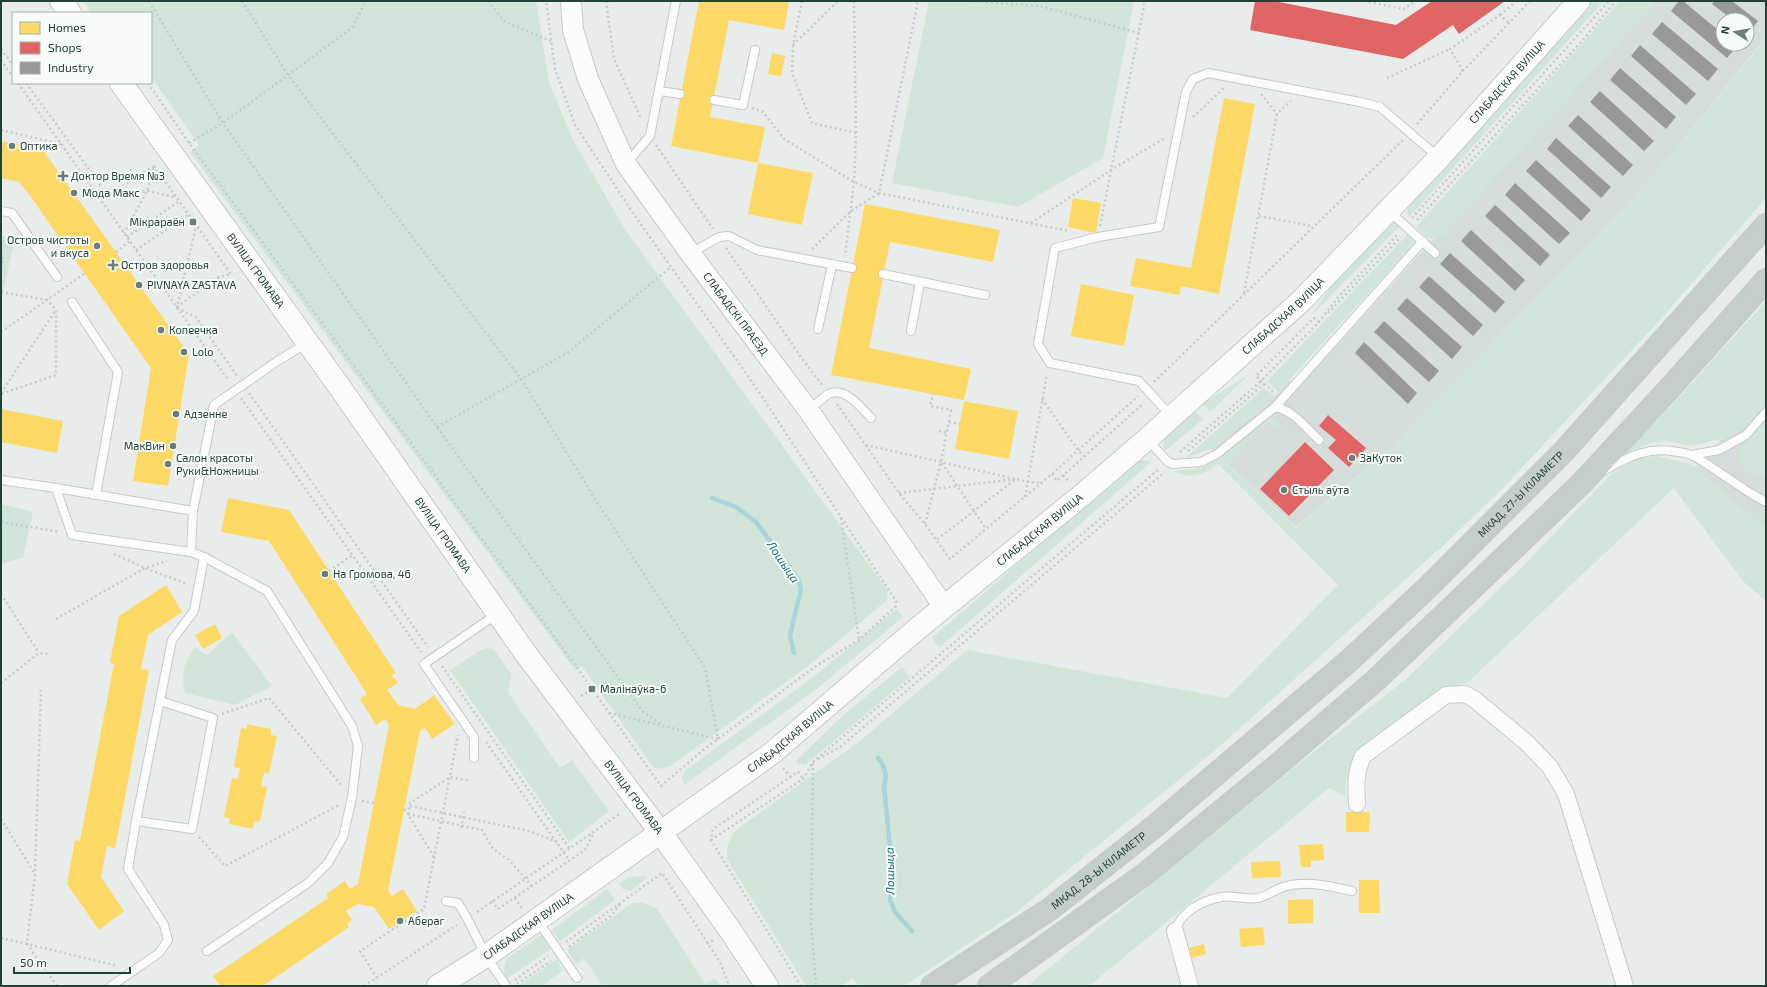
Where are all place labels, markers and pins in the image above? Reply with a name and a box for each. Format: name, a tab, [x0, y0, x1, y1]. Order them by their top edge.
place label: Оптика	[20, 139, 58, 152]
marker: Оптика	[7, 141, 17, 151]
place label: Доктор Время №3	[71, 169, 165, 182]
marker: Доктор Время №3	[58, 171, 68, 181]
place label: Мода Макс	[82, 186, 140, 199]
marker: Мода Макс	[69, 188, 79, 198]
place label: Мікрараён	[129, 215, 185, 228]
marker: Мікрараён	[188, 217, 198, 227]
place label: Остров чистоты и вкуса	[7, 233, 89, 260]
marker: Остров чистоты и вкуса	[92, 241, 102, 251]
place label: Остров здоровья	[121, 258, 209, 271]
marker: Остров здоровья	[108, 260, 118, 270]
place label: PIVNAYA ZASTAVA	[147, 278, 237, 291]
marker: PIVNAYA ZASTAVA	[134, 280, 144, 290]
place label: Копеечка	[169, 323, 218, 336]
marker: Копеечка	[156, 325, 166, 335]
place label: Lolo	[192, 345, 213, 358]
marker: Lolo	[179, 347, 189, 357]
place label: Адзенне	[184, 407, 227, 420]
marker: Адзенне	[171, 409, 181, 419]
place label: МакВин	[124, 439, 165, 452]
marker: МакВин	[168, 441, 178, 451]
place label: Салон красоты Руки&Ножницы	[176, 451, 259, 478]
place label: ЗаКуток	[1360, 451, 1402, 465]
marker: ЗаКуток	[1347, 453, 1357, 463]
marker: Салон красоты Руки&Ножницы	[163, 459, 173, 469]
place label: Стыль аўта	[1292, 483, 1349, 497]
marker: Стыль аўта	[1279, 485, 1289, 495]
place label: На Громова, 46	[333, 567, 411, 580]
marker: На Громова, 46	[320, 569, 330, 579]
place label: Малінаўка-6	[600, 682, 666, 696]
marker: Малінаўка-6	[587, 684, 597, 694]
place label: Абераг	[408, 914, 445, 927]
marker: Абераг	[395, 916, 405, 926]

